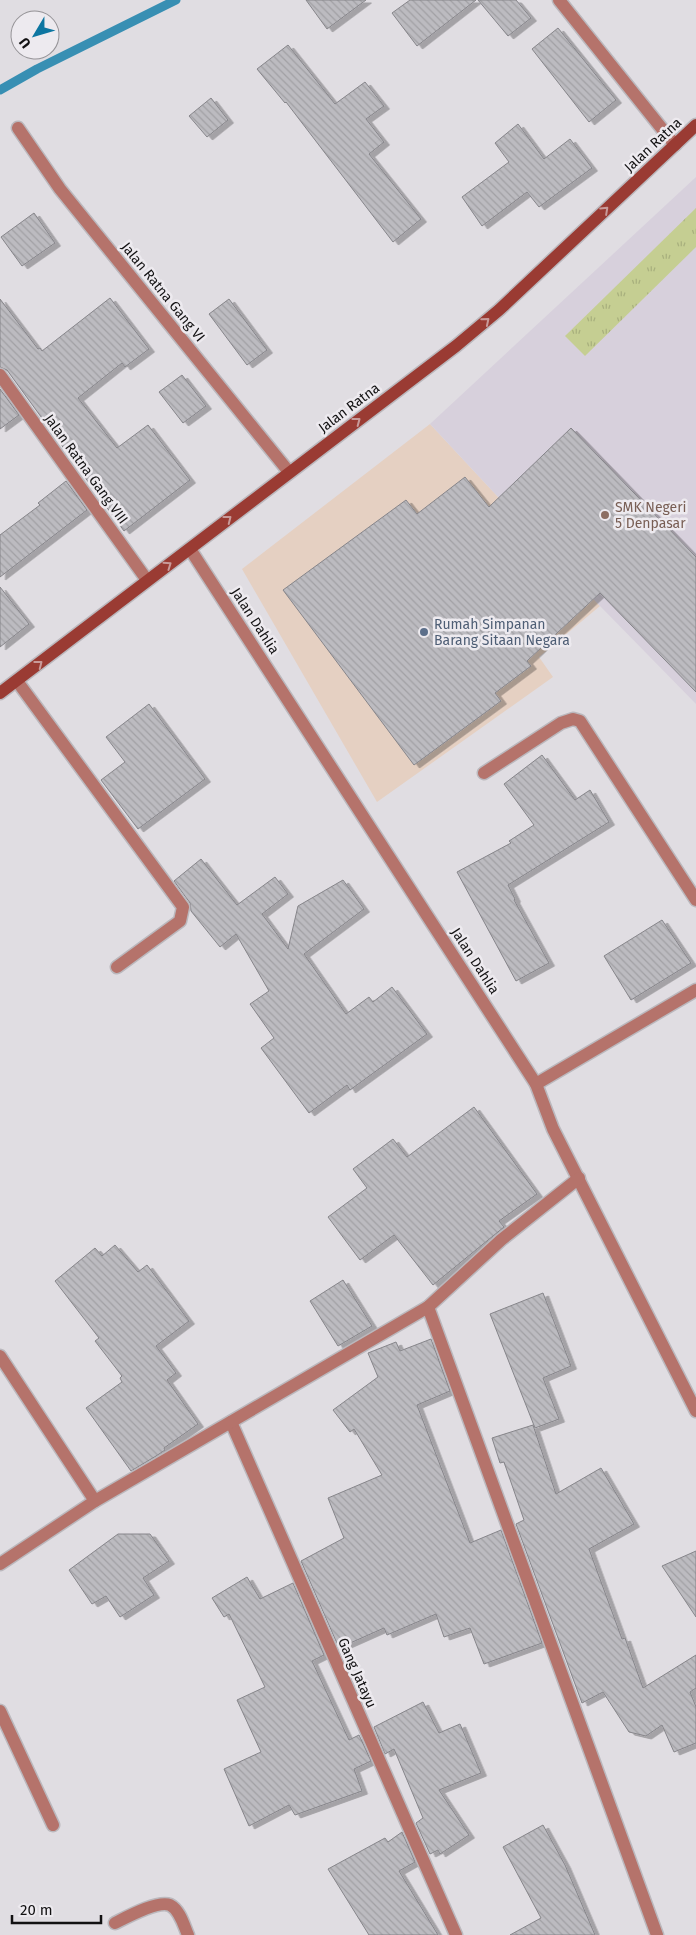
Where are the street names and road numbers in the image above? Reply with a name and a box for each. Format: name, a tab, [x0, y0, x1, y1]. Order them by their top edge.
street label: Jalan Ratna	[621, 114, 685, 176]
street label: Jalan Ratna Gang VI	[118, 239, 208, 345]
street label: Jalan Ratna	[315, 380, 383, 436]
street label: Jalan Ratna Gang VIII	[40, 411, 132, 527]
street label: Jalan Dahlia	[227, 585, 283, 657]
street label: Jalan Dahlia	[447, 925, 503, 997]
street label: Gang Jatayu	[334, 1635, 380, 1711]

